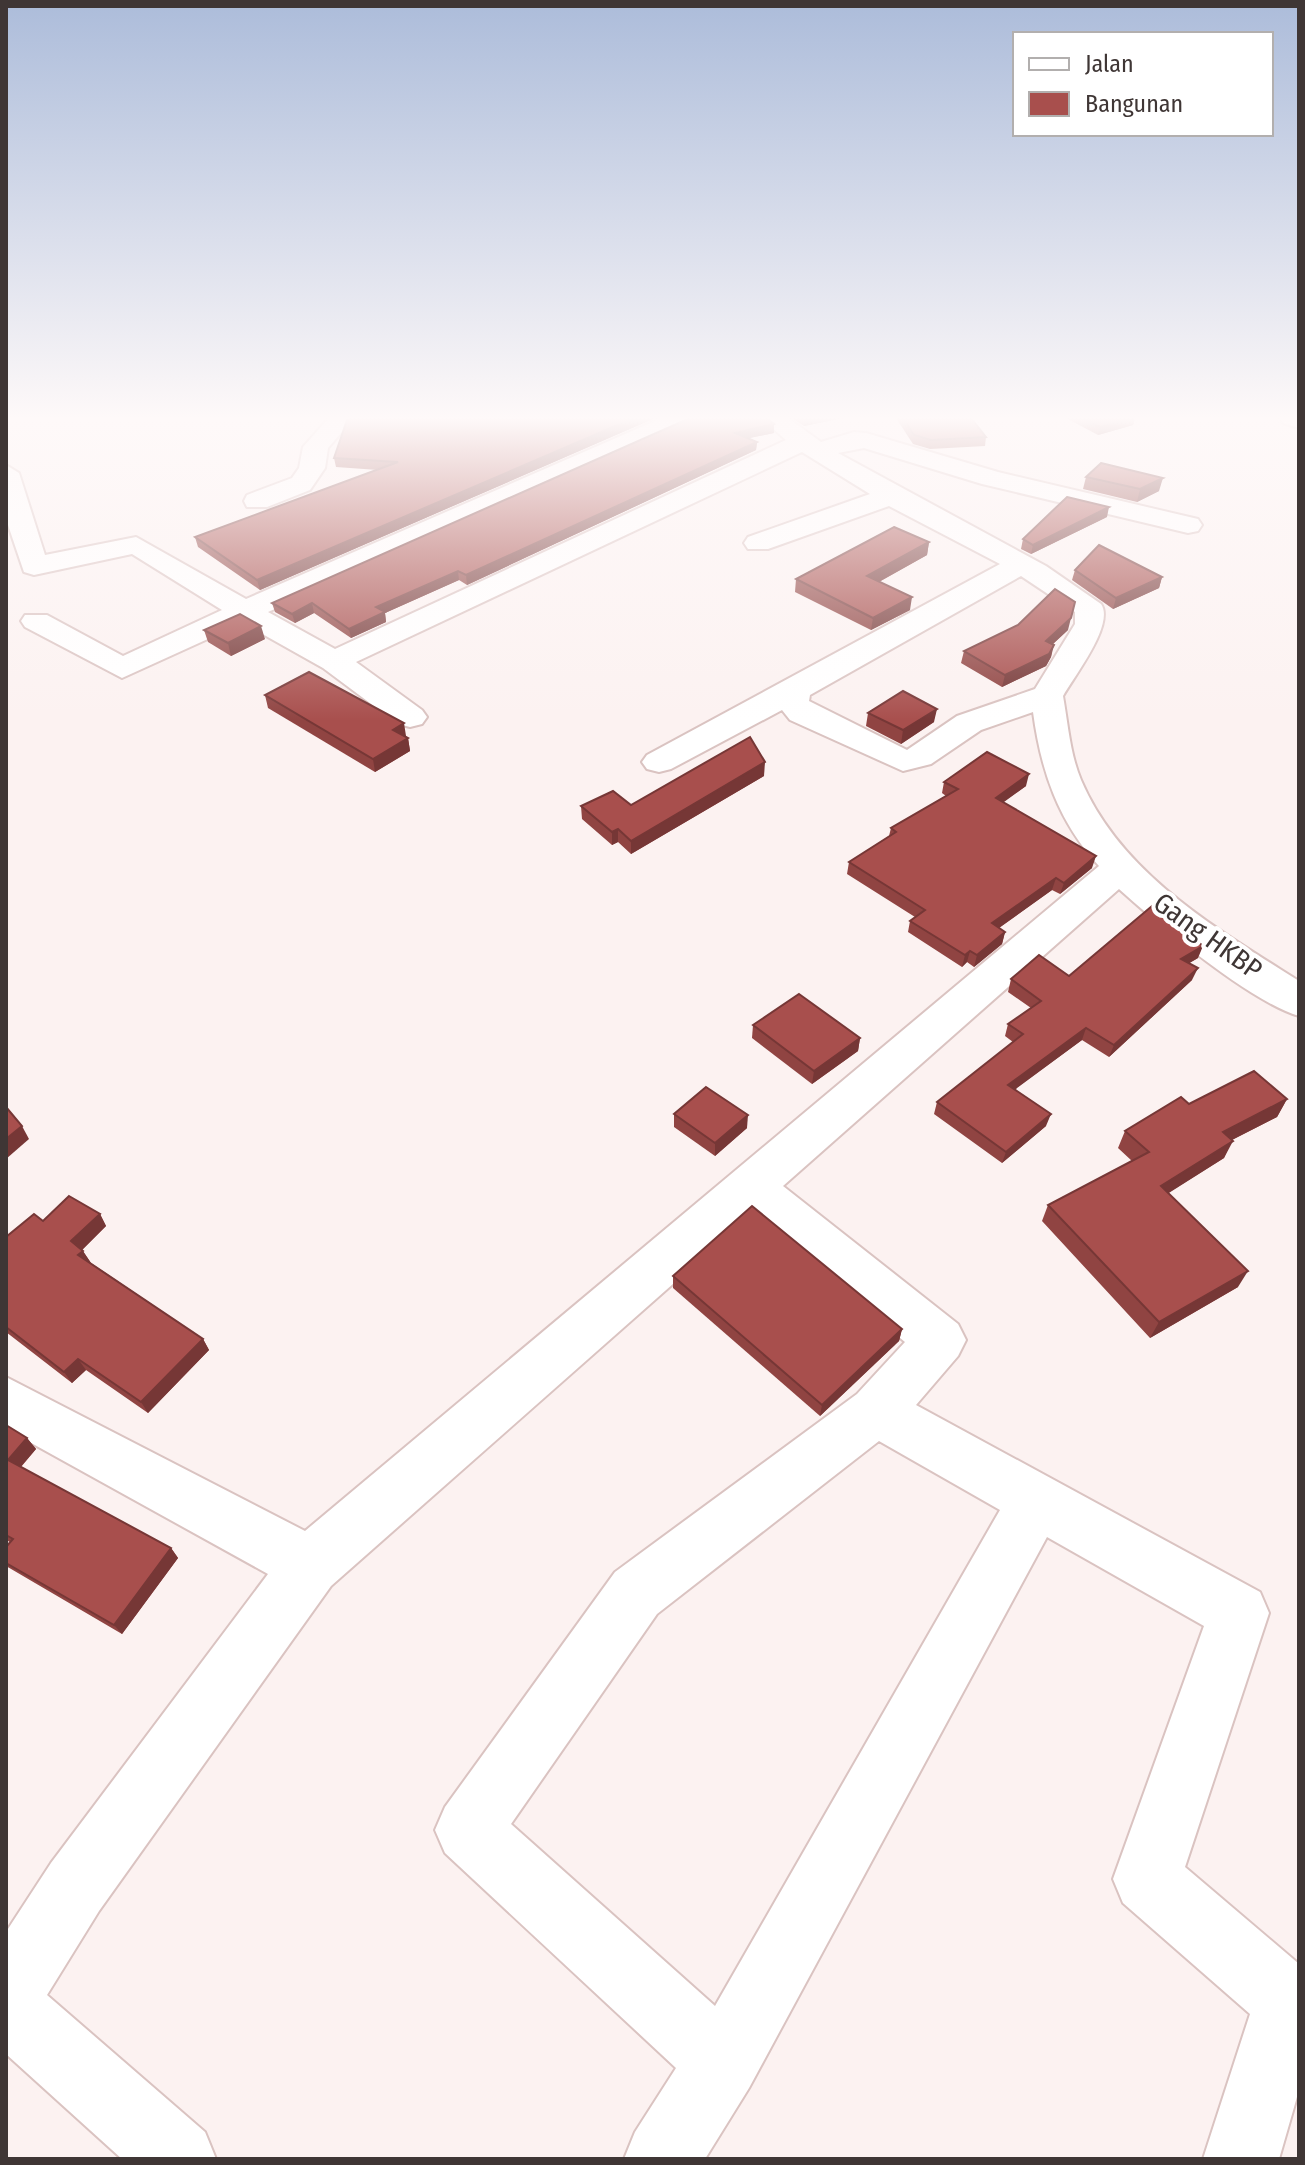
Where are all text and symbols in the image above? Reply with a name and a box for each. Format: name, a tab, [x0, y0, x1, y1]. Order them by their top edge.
legend	[1013, 32, 1273, 136]
text: Jalan	[1085, 50, 1134, 78]
text: Bangunan	[1085, 90, 1183, 118]
street label: Gang HKBP	[1147, 886, 1269, 986]

